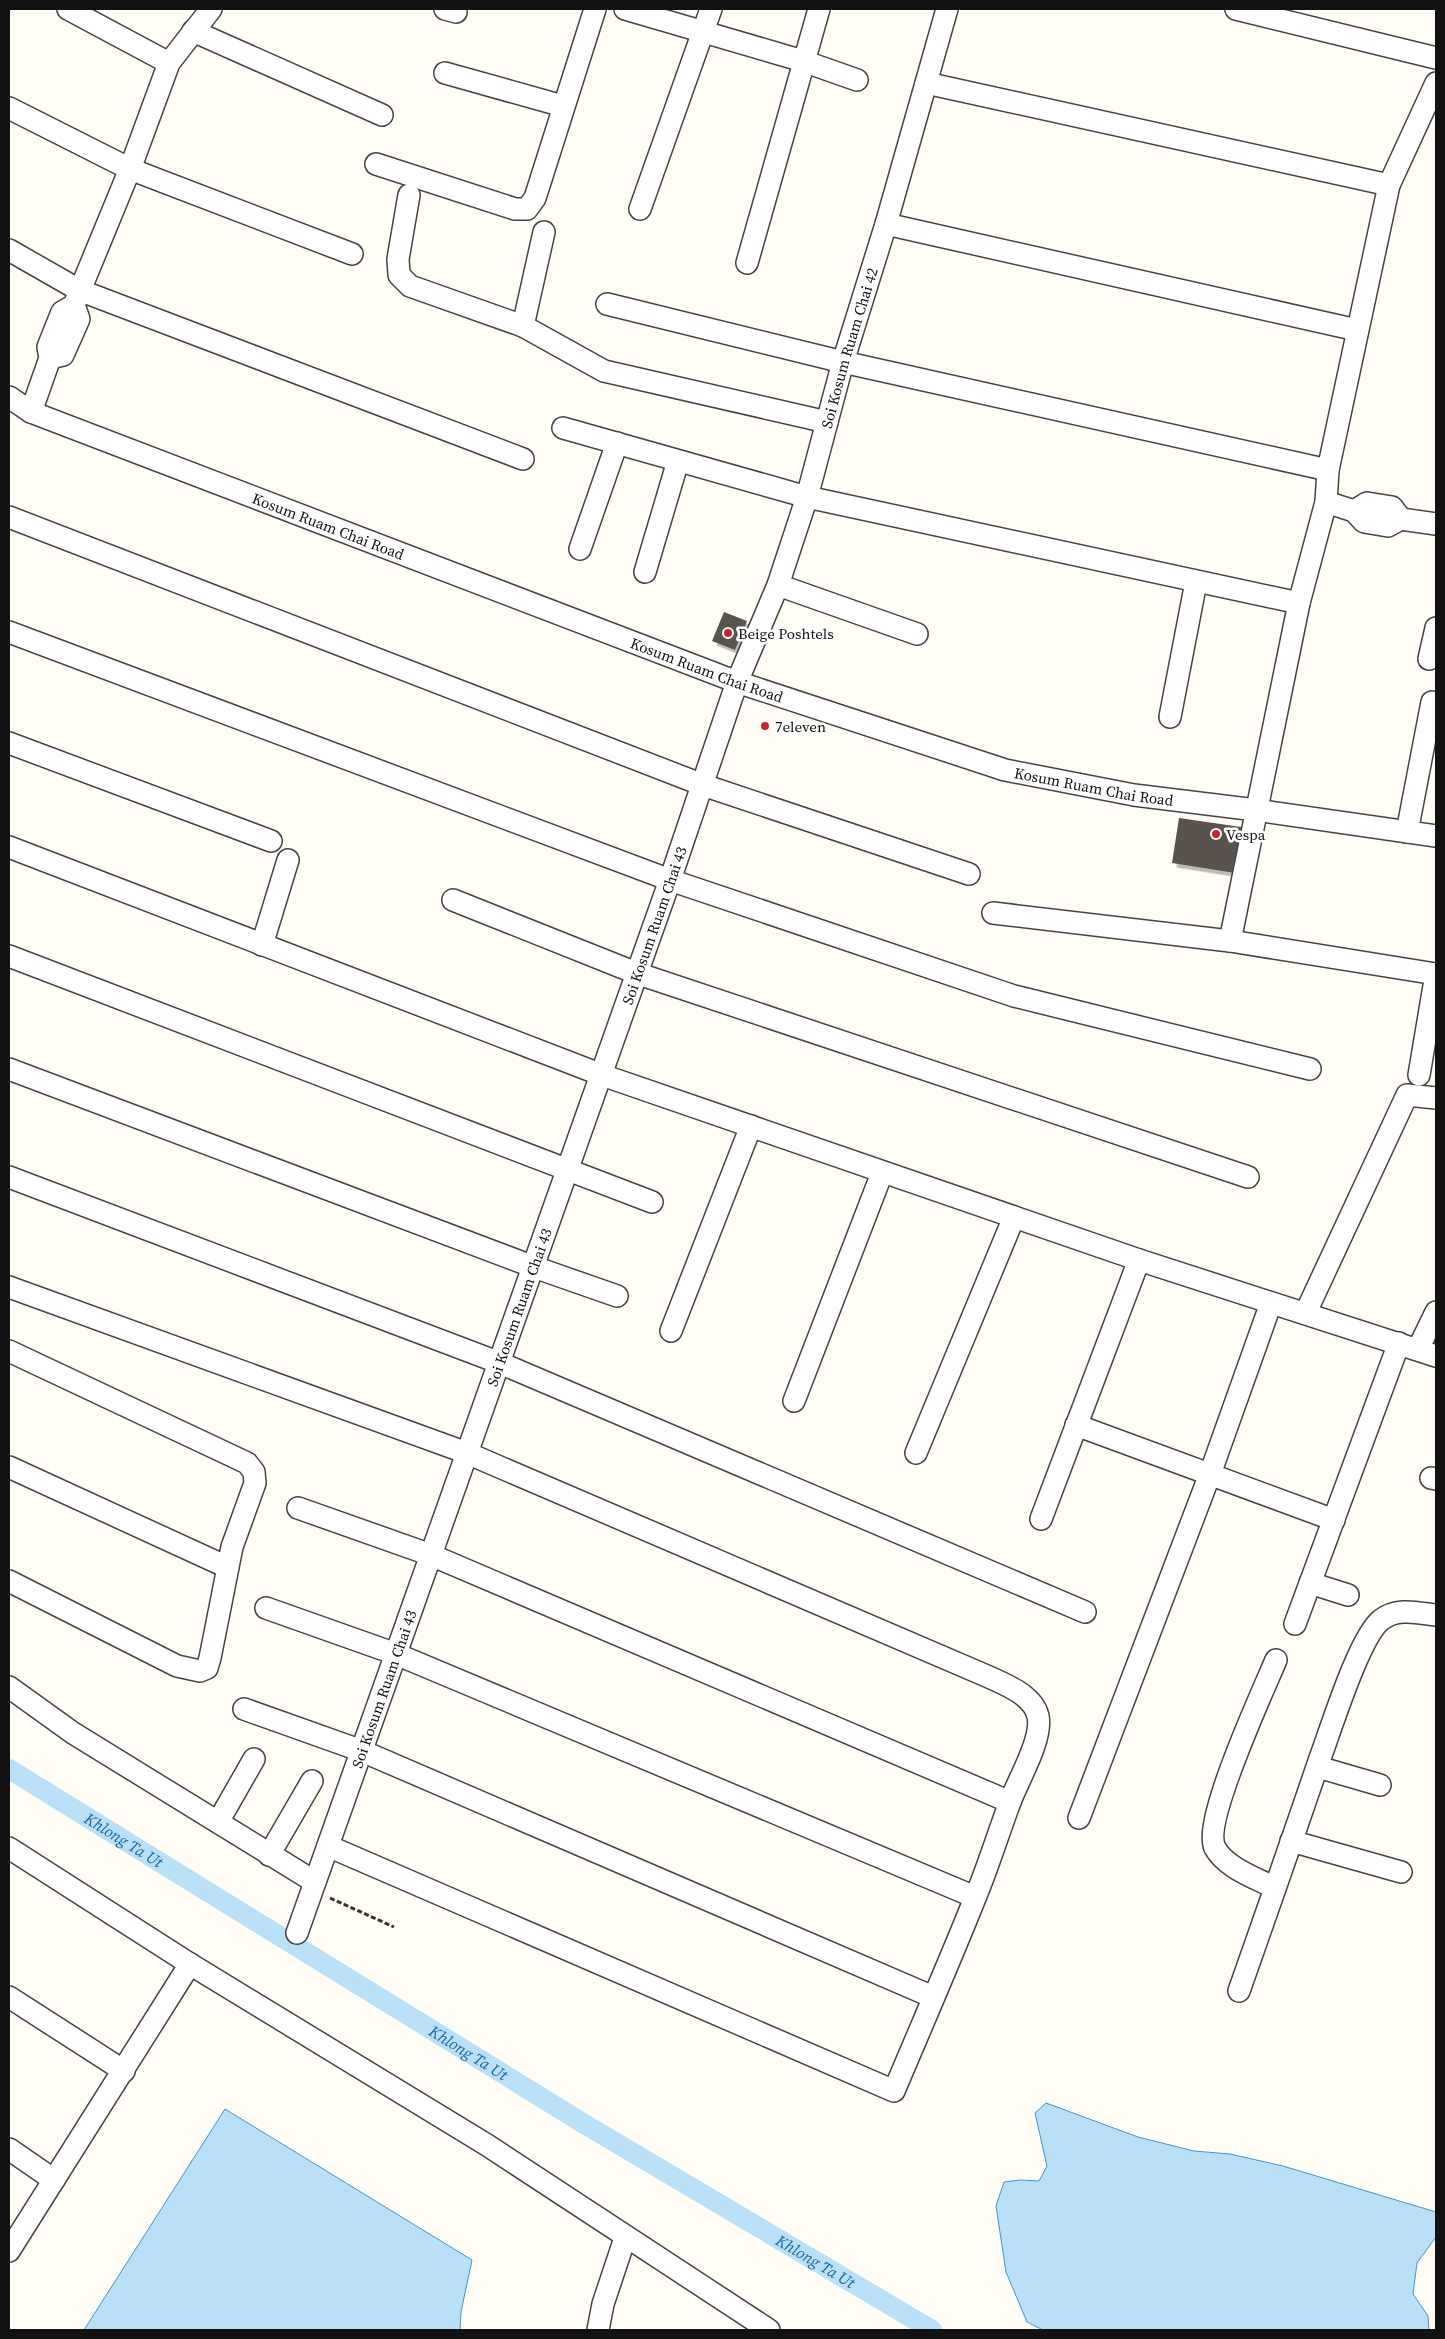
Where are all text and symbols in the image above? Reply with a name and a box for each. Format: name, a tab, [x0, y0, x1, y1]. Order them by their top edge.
street label: Soi Kosum Ruam Chai 42	[815, 265, 882, 430]
street label: Kosum Ruam Chai Road	[249, 487, 408, 565]
place label: Beige Poshtels	[738, 623, 834, 644]
marker: Beige Poshtels	[722, 627, 734, 639]
street label: Kosum Ruam Chai Road	[628, 632, 787, 707]
place label: 7eleven	[775, 716, 826, 737]
marker: 7eleven	[759, 720, 771, 732]
street label: Kosum Ruam Chai Road	[1013, 762, 1175, 810]
place label: Vespa	[1226, 824, 1266, 845]
marker: Vespa	[1210, 828, 1222, 840]
street label: Soi Kosum Ruam Chai 43	[616, 843, 691, 1007]
street label: Soi Kosum Ruam Chai 43	[481, 1225, 556, 1389]
street label: Soi Kosum Ruam Chai 43	[346, 1607, 421, 1771]
water label: Khlong Ta Ut	[79, 1807, 168, 1873]
water label: Khlong Ta Ut	[424, 2019, 513, 2086]
water label: Khlong Ta Ut	[771, 2229, 860, 2294]

